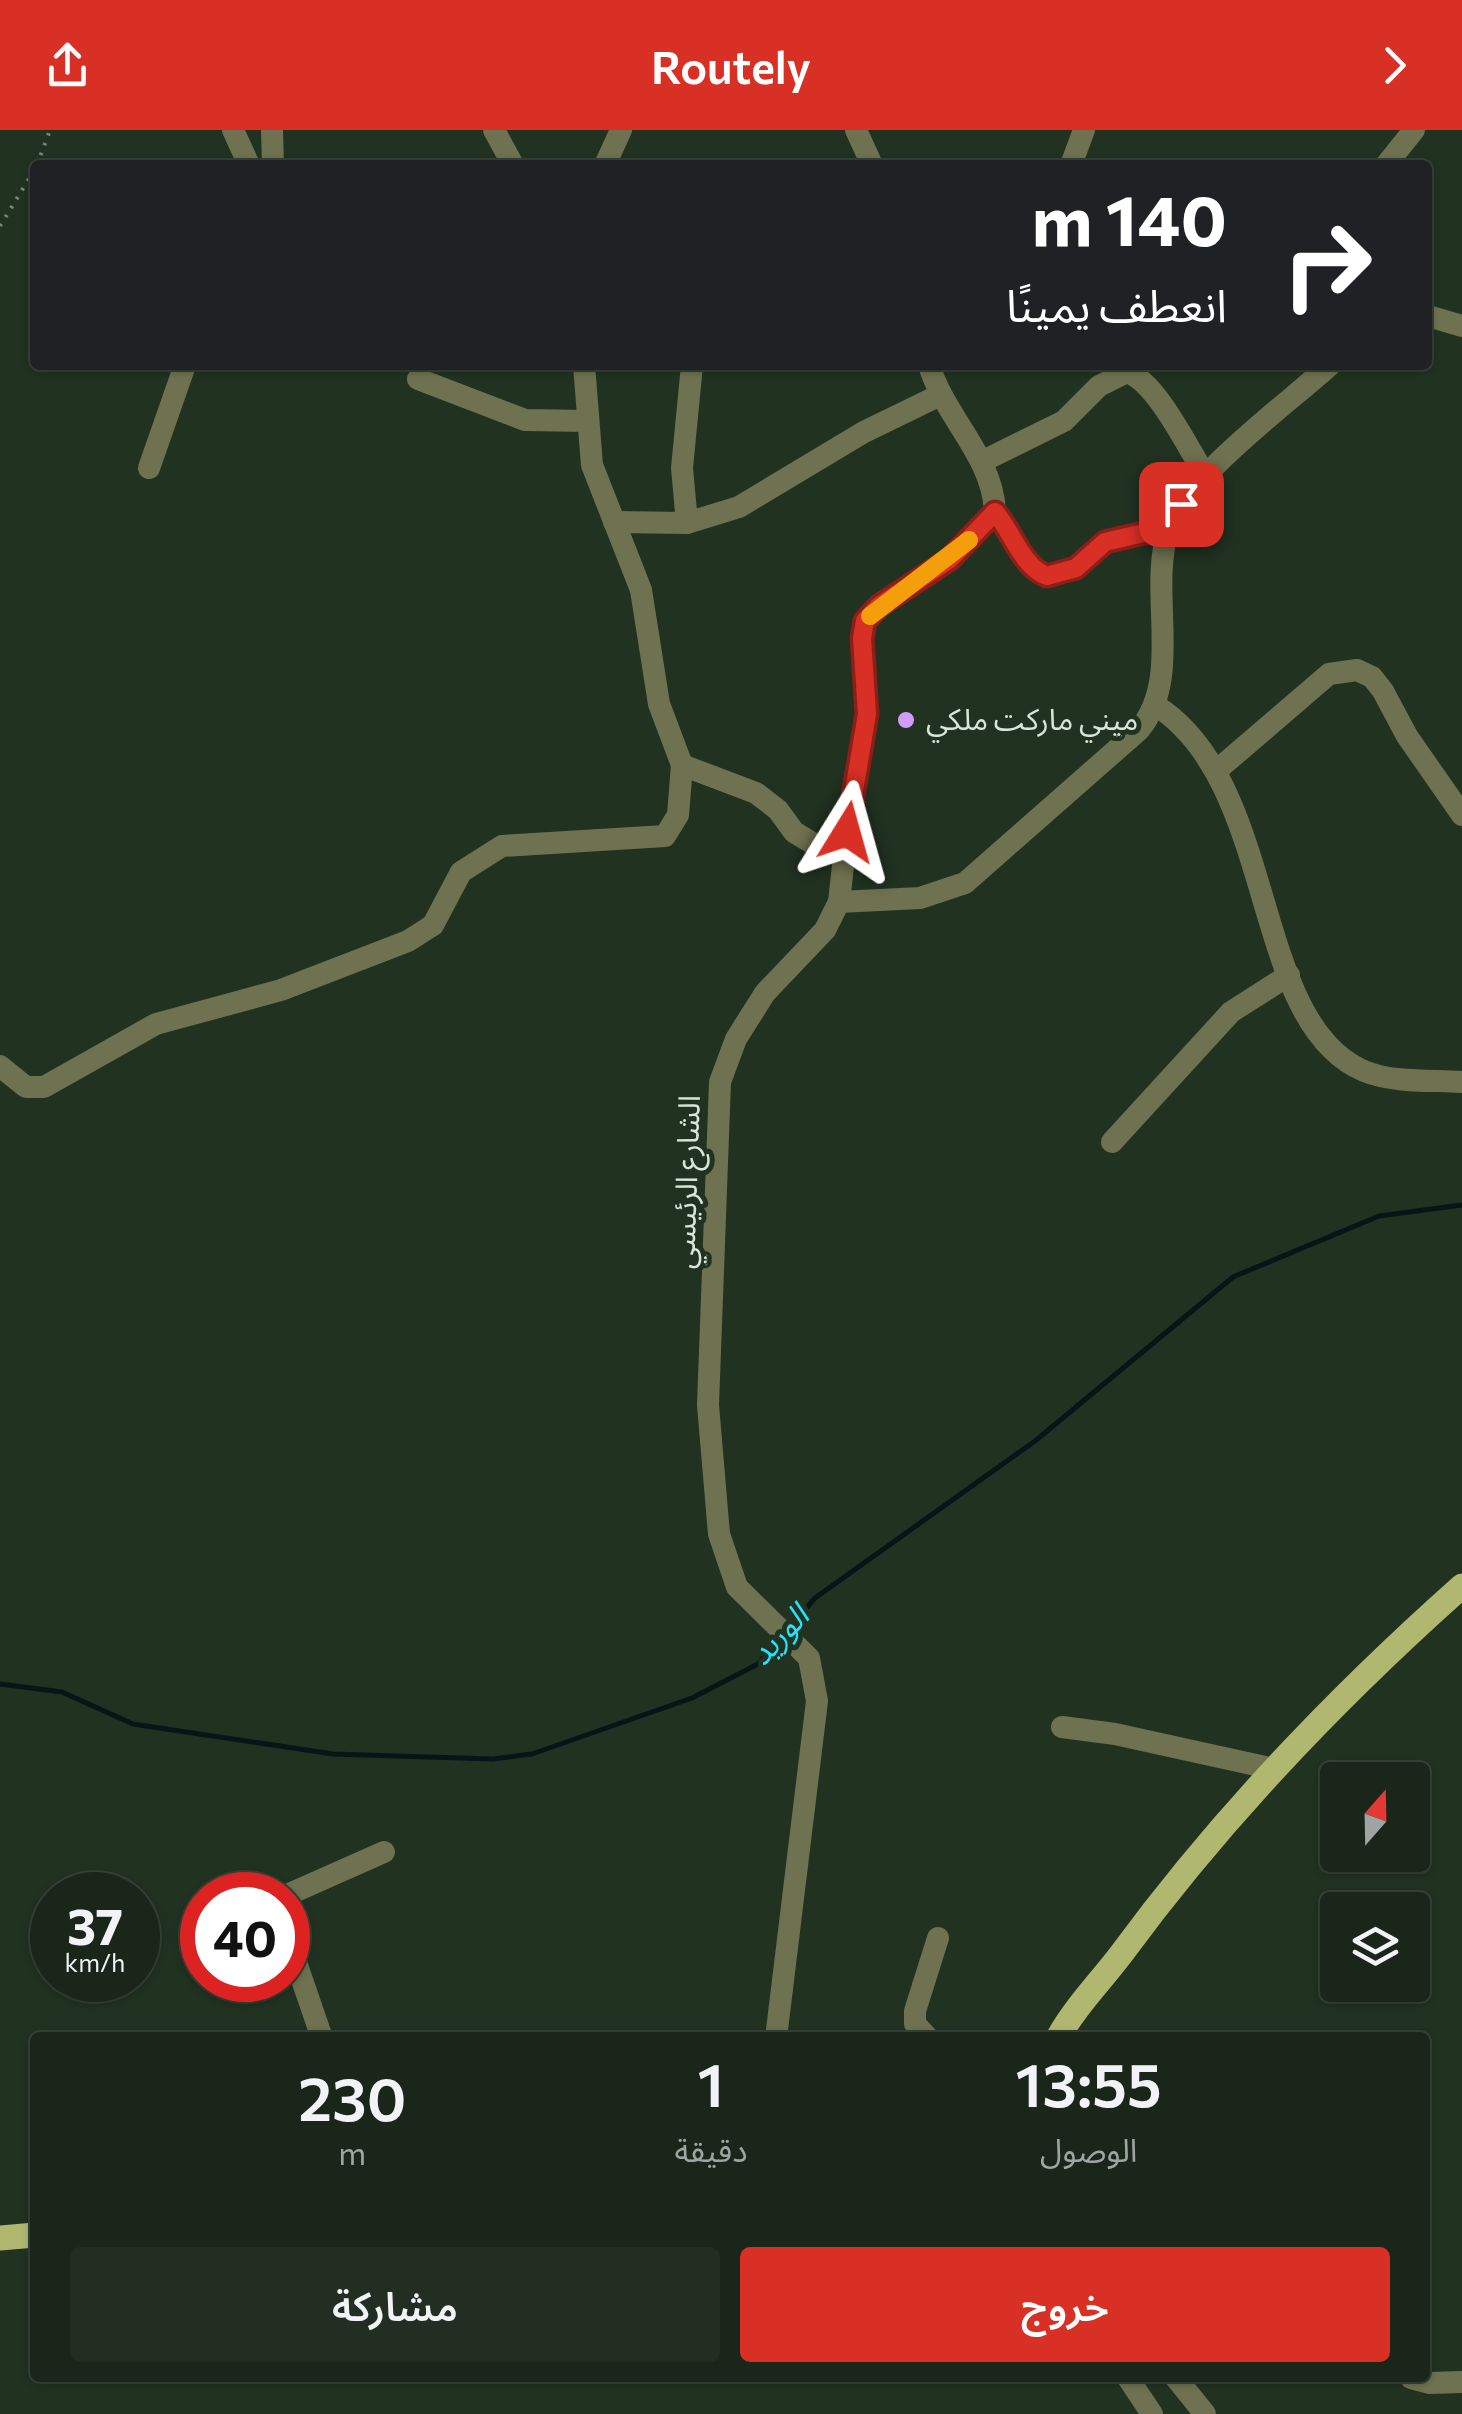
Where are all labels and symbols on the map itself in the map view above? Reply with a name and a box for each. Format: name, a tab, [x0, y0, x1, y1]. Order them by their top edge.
pin	[1139, 462, 1224, 547]
place label: ميني ماركت ملكي	[926, 699, 1138, 743]
marker: ميني ماركت ملكي	[895, 709, 917, 731]
position arrow	[795, 780, 899, 884]
street label: الشارع الرئيسي	[663, 1094, 713, 1270]
water label: الوريد	[739, 1593, 819, 1673]
north arrow	[1320, 1762, 1430, 1872]
speed limit sign: 40	[180, 1872, 310, 2002]

